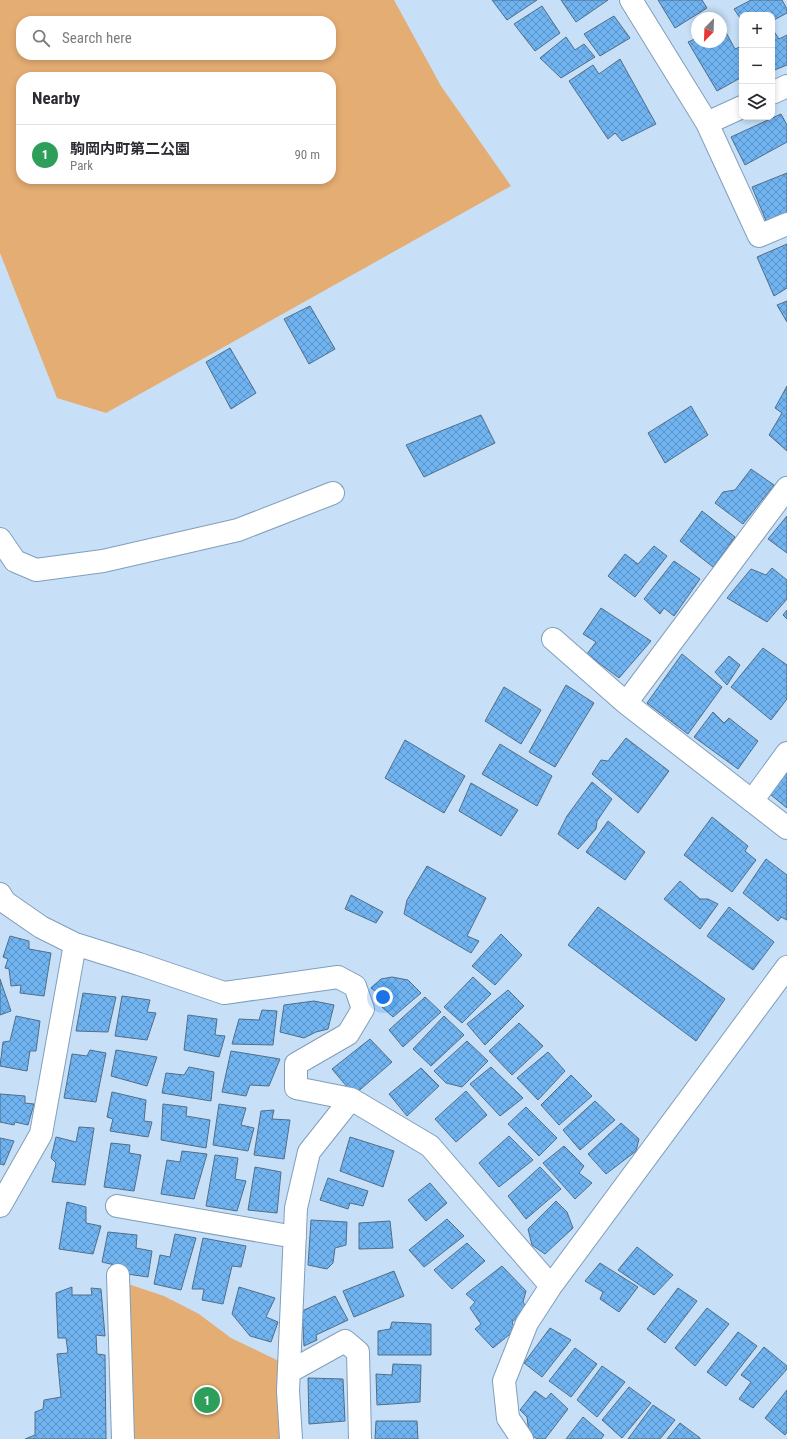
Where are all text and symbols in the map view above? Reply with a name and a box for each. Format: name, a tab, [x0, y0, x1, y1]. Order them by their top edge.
north arrow	[691, 12, 727, 48]
map controls	[739, 12, 775, 120]
button: +	[739, 12, 775, 48]
search box	[16, 16, 336, 60]
icon: search	[30, 27, 52, 49]
text: Search here	[62, 29, 132, 47]
button: −	[739, 48, 775, 84]
button: layers	[739, 84, 775, 120]
text: Nearby	[32, 88, 80, 108]
text: 駒岡内町第二公園	[70, 140, 190, 158]
text: 1	[42, 147, 48, 162]
text: 90 m	[294, 147, 320, 162]
text: Park	[70, 158, 93, 173]
your location	[373, 987, 393, 1007]
pin: 1	[194, 1385, 220, 1415]

